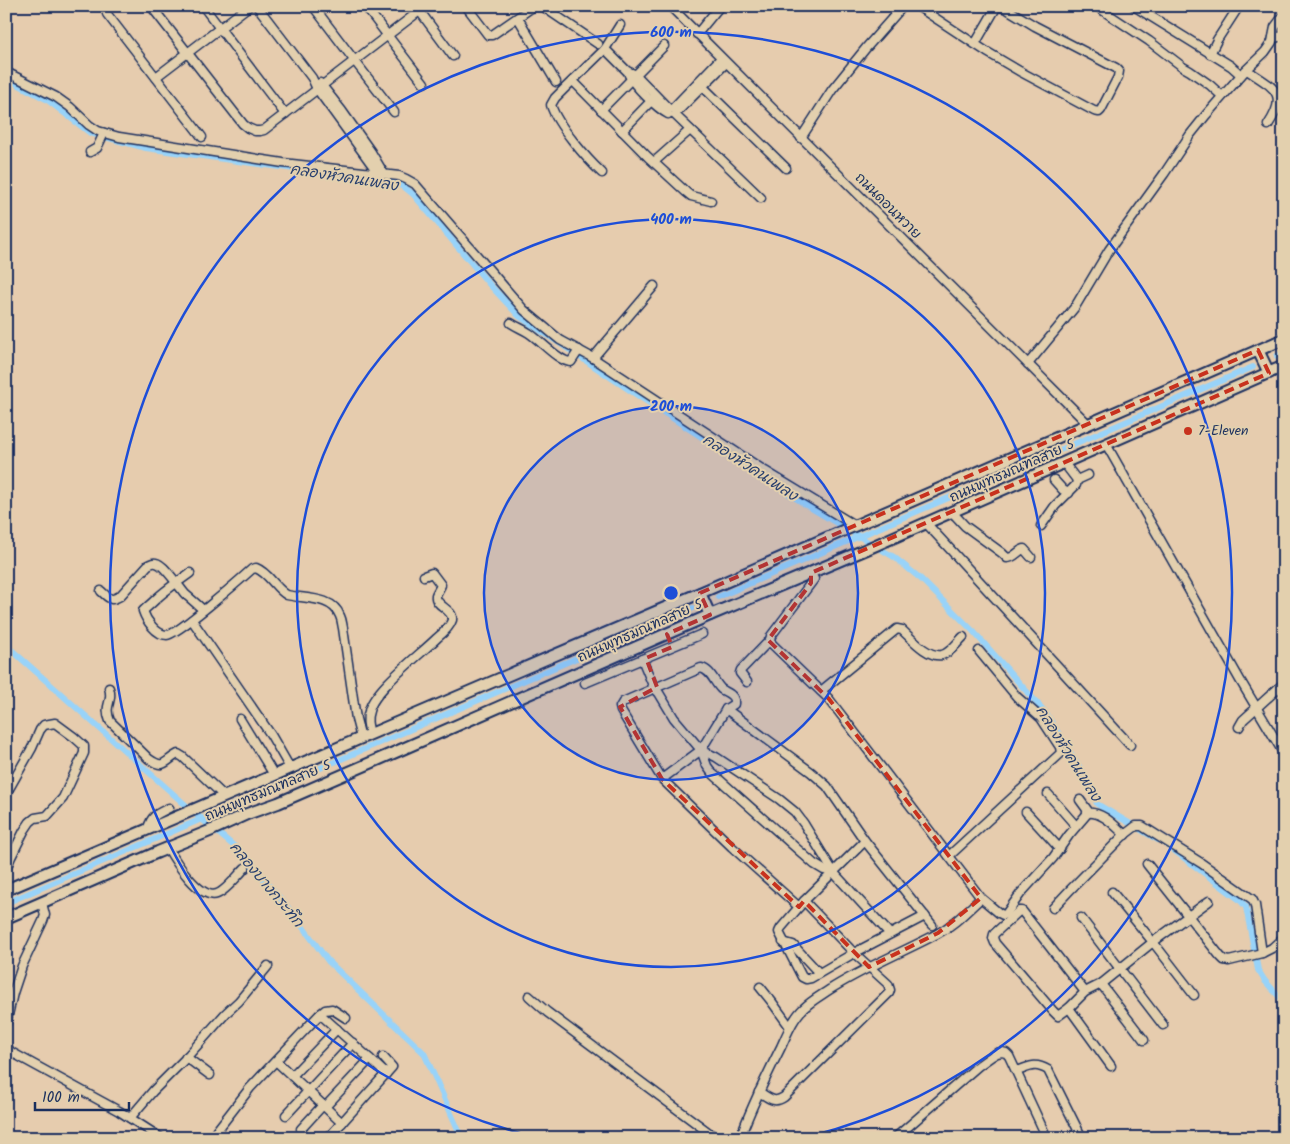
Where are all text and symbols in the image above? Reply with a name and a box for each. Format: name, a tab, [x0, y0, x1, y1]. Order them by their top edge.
text: 600 m	[650, 21, 692, 45]
water label: คลองหัวคนเพลง	[288, 158, 401, 199]
street label: ถนนดอนหวาย	[850, 168, 926, 244]
text: 400 m	[650, 208, 692, 232]
text: 200 m	[650, 395, 692, 419]
place label: 7-Eleven	[1198, 420, 1248, 442]
marker: 7-Eleven	[1182, 425, 1194, 437]
water label: คลองหัวคนเพลง	[698, 428, 803, 509]
street label: ถนนพุทธมณฑลสาย 5	[946, 433, 1080, 509]
centre of rings	[662, 584, 680, 602]
street label: ถนนพุทธมณฑลสาย 5	[574, 593, 708, 669]
water label: คลองหัวคนเพลง	[1029, 701, 1108, 808]
street label: ถนนพุทธมณฑลสาย 5	[201, 754, 336, 828]
water label: คลองบางกระทึก	[223, 837, 310, 934]
scale bar	[35, 1079, 129, 1111]
text: 100 m	[42, 1086, 80, 1110]

